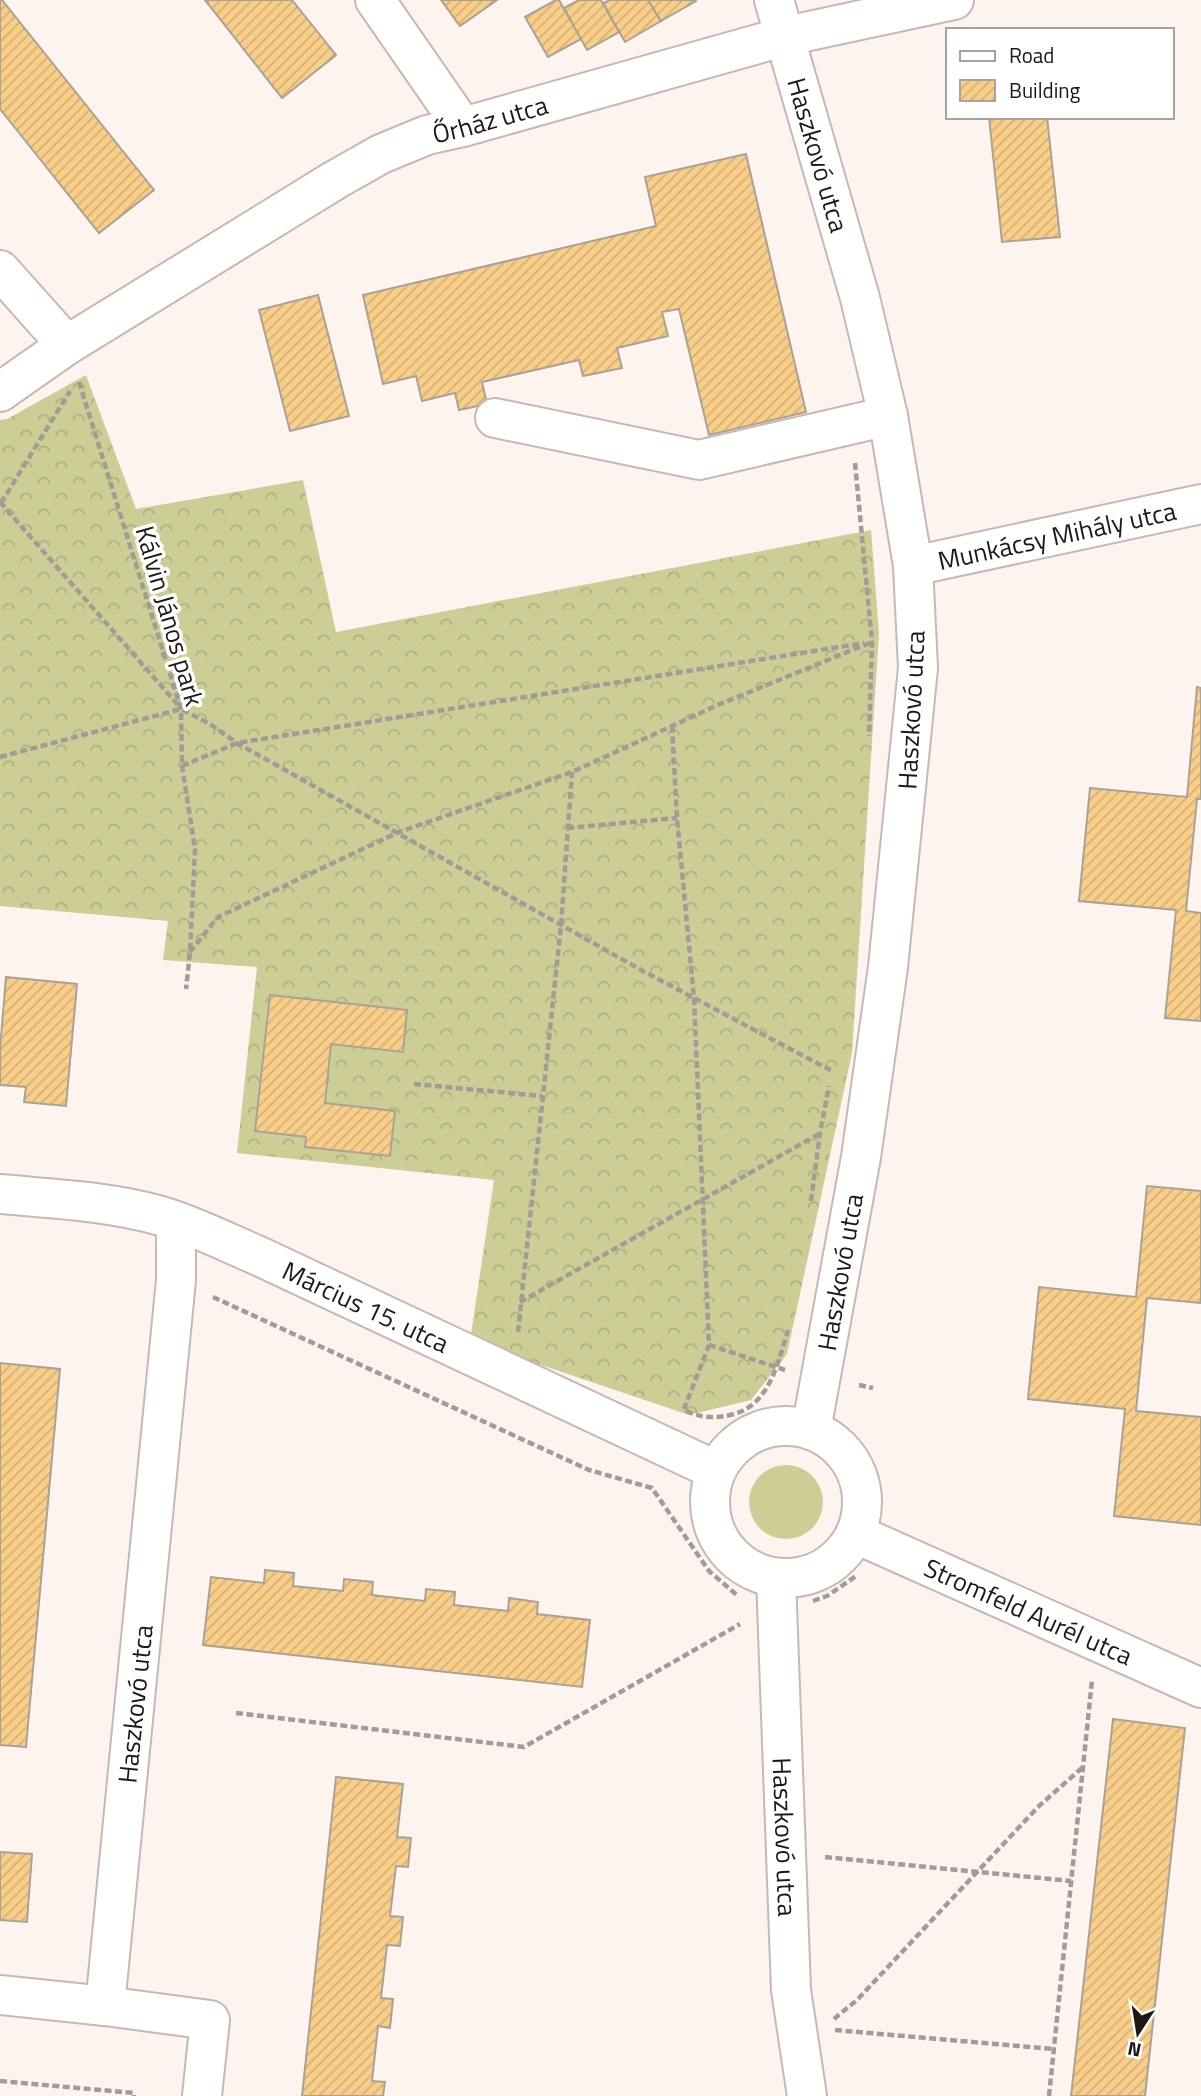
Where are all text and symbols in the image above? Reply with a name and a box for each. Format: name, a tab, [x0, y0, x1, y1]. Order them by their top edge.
legend	[946, 28, 1173, 119]
text: Road	[1009, 39, 1054, 71]
street label: Haszkovó utca	[778, 73, 859, 237]
text: Building	[1009, 74, 1081, 106]
street label: Őrház utca	[428, 85, 552, 153]
street label: Munkácsy Mihály utca	[934, 490, 1179, 580]
street label: Kálvin János park	[126, 521, 214, 711]
street label: Haszkovó utca	[887, 630, 935, 790]
street label: Haszkovó utca	[807, 1190, 873, 1354]
street label: Március 15. utca	[276, 1250, 456, 1362]
street label: Stromfeld Aurél utca	[918, 1547, 1139, 1675]
street label: Haszkovó utca	[107, 1623, 163, 1785]
street label: Haszkovó utca	[763, 1757, 808, 1917]
north arrow	[1103, 1998, 1173, 2068]
text: N	[1125, 2035, 1144, 2066]

